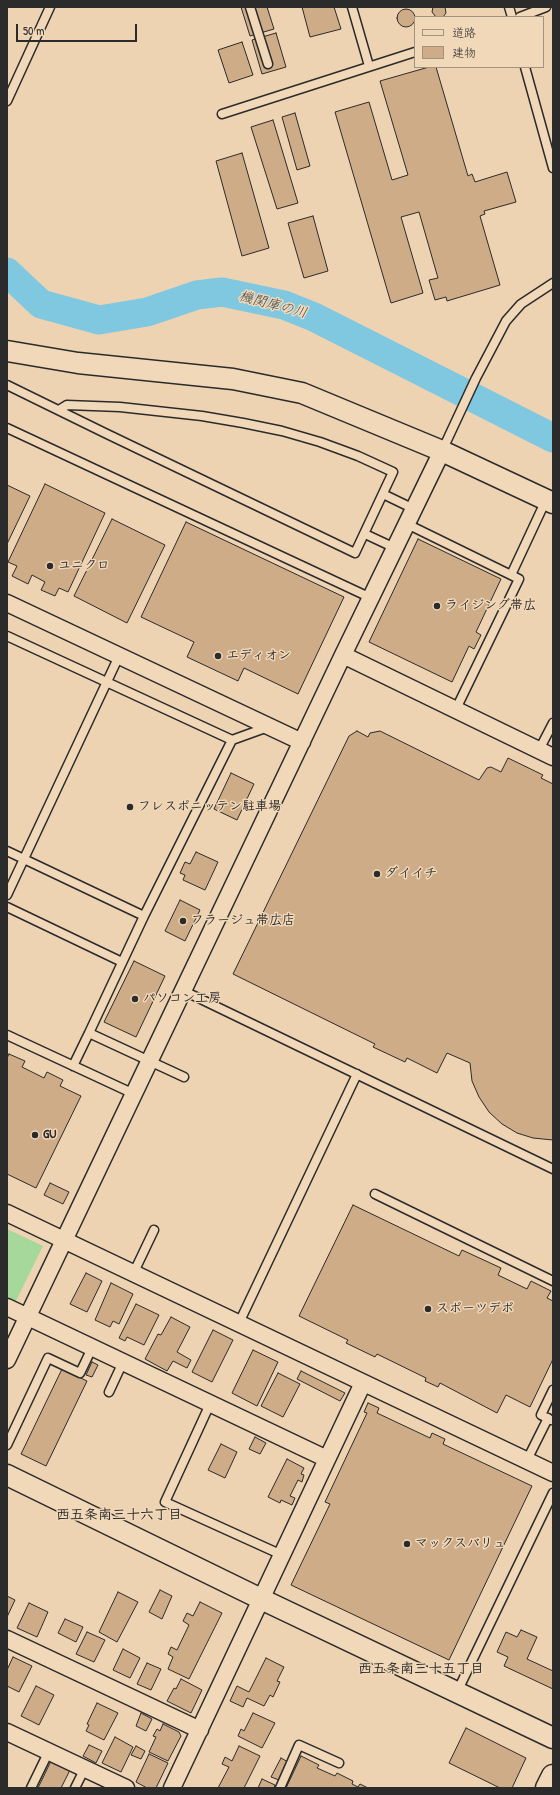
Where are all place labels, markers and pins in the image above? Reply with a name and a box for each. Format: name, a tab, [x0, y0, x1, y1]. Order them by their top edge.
place label: ユニクロ	[58, 558, 110, 574]
marker: ユニクロ	[45, 561, 55, 571]
place label: ライジング帯広	[445, 598, 536, 614]
marker: ライジング帯広	[432, 601, 442, 611]
place label: エディオン	[226, 648, 291, 664]
marker: エディオン	[213, 651, 223, 661]
place label: フレスポニッテン駐車場	[138, 799, 281, 815]
marker: フレスポニッテン駐車場	[125, 802, 135, 812]
place label: ダイイチ	[385, 866, 437, 882]
marker: ダイイチ	[372, 869, 382, 879]
place label: フラージュ帯広店	[191, 913, 295, 929]
marker: フラージュ帯広店	[178, 916, 188, 926]
place label: パソコン工房	[143, 991, 221, 1007]
marker: パソコン工房	[130, 994, 140, 1004]
place label: GU	[43, 1127, 56, 1143]
marker: GU	[30, 1130, 40, 1140]
place label: スポーツデポ	[436, 1301, 514, 1317]
marker: スポーツデポ	[423, 1304, 433, 1314]
place label: マックスバリュ	[415, 1536, 506, 1552]
marker: マックスバリュ	[402, 1539, 412, 1549]

